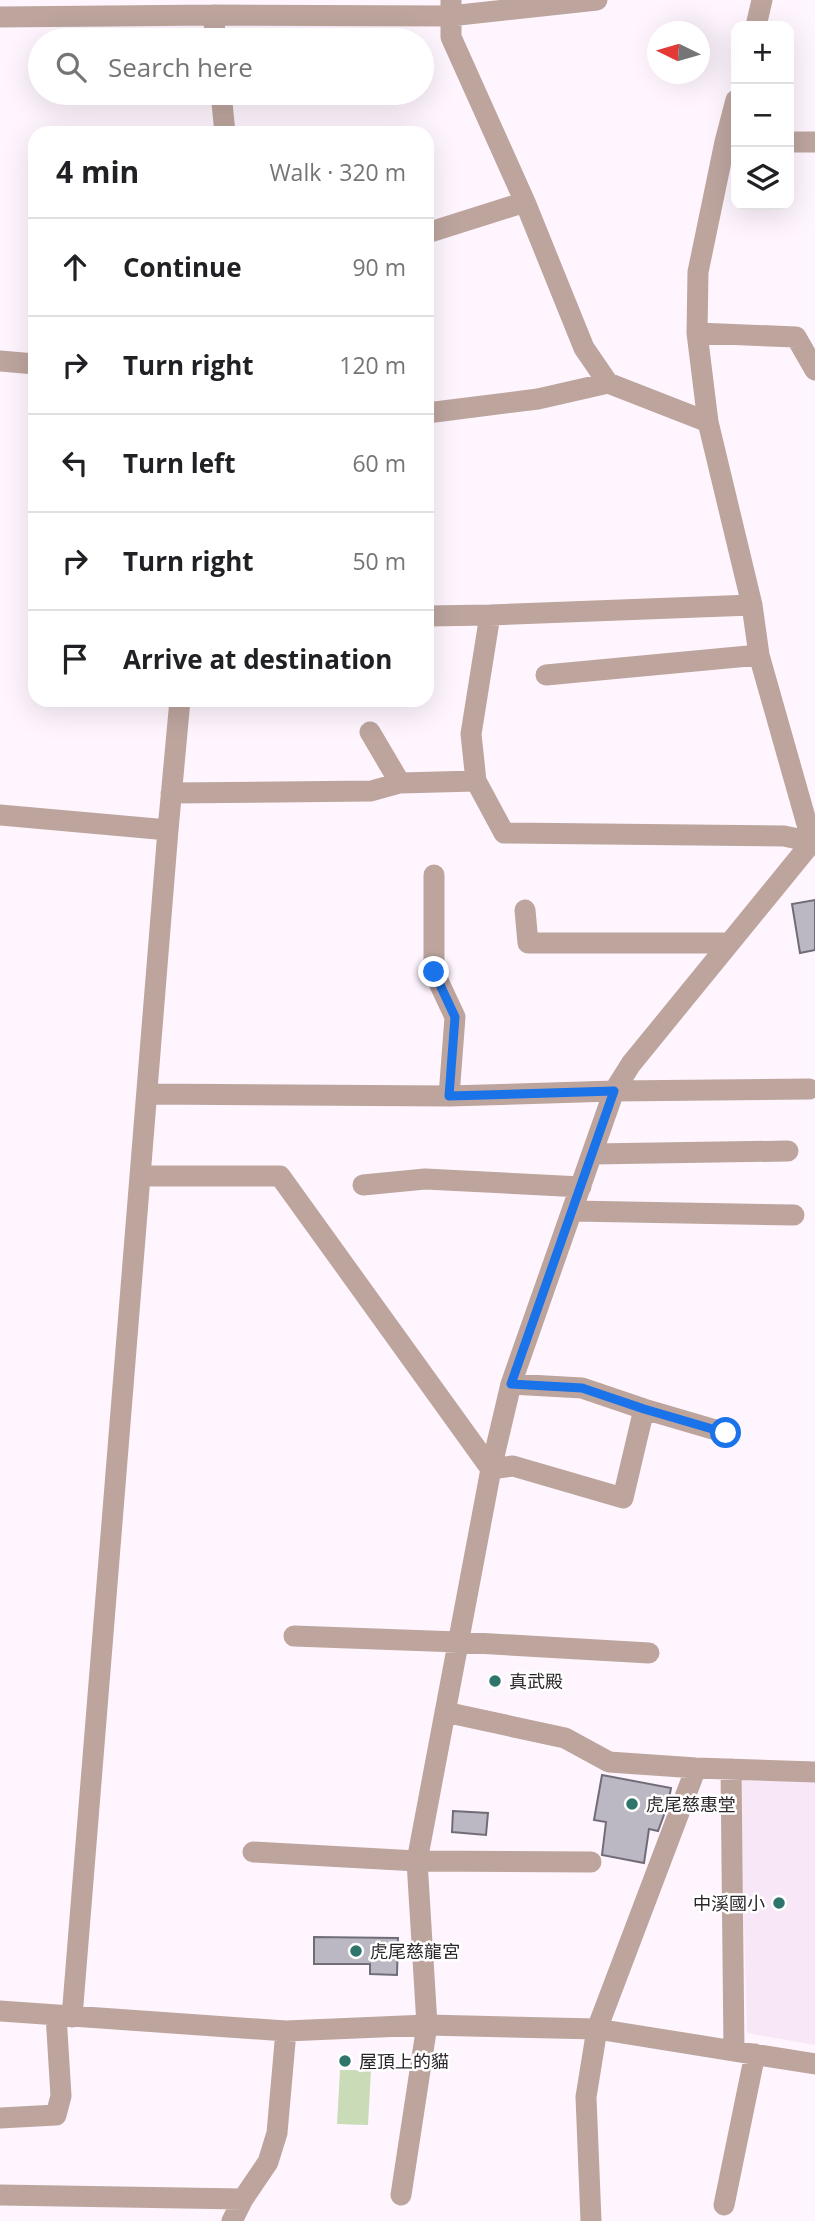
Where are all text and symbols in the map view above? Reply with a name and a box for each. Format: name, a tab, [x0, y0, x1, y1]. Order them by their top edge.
north arrow	[647, 21, 710, 84]
map controls	[731, 21, 794, 210]
button: +	[731, 21, 794, 84]
search box	[28, 28, 434, 105]
icon: search	[52, 48, 90, 86]
text: Search here	[108, 49, 253, 85]
button: −	[731, 84, 794, 147]
button: layers	[731, 147, 794, 210]
text: 4 min	[56, 151, 139, 192]
text: Walk · 320 m	[269, 156, 406, 188]
icon: ahead	[56, 248, 94, 286]
text: Continue	[123, 249, 242, 285]
text: 90 m	[352, 251, 406, 283]
icon: right	[56, 346, 94, 384]
text: Turn right	[123, 347, 254, 383]
text: 120 m	[339, 349, 406, 381]
icon: left	[56, 444, 94, 482]
text: Turn left	[123, 445, 235, 481]
text: 60 m	[352, 447, 406, 479]
icon: right	[56, 542, 94, 580]
text: Turn right	[123, 543, 254, 579]
text: 50 m	[352, 545, 406, 577]
icon: arrive	[56, 640, 94, 678]
text: Arrive at destination	[123, 641, 392, 677]
route end	[418, 956, 449, 987]
route start	[710, 1417, 741, 1448]
place label: 真武殿	[509, 1669, 563, 1693]
marker: 真武殿	[487, 1673, 503, 1689]
place label: 虎尾慈惠堂	[646, 1792, 736, 1816]
marker: 虎尾慈惠堂	[624, 1796, 640, 1812]
place label: 中溪國小	[693, 1891, 765, 1915]
marker: 中溪國小	[771, 1895, 787, 1911]
place label: 虎尾慈龍宮	[370, 1939, 460, 1963]
marker: 虎尾慈龍宮	[348, 1943, 364, 1959]
place label: 屋頂上的貓	[359, 2049, 449, 2073]
marker: 屋頂上的貓	[337, 2053, 353, 2069]

